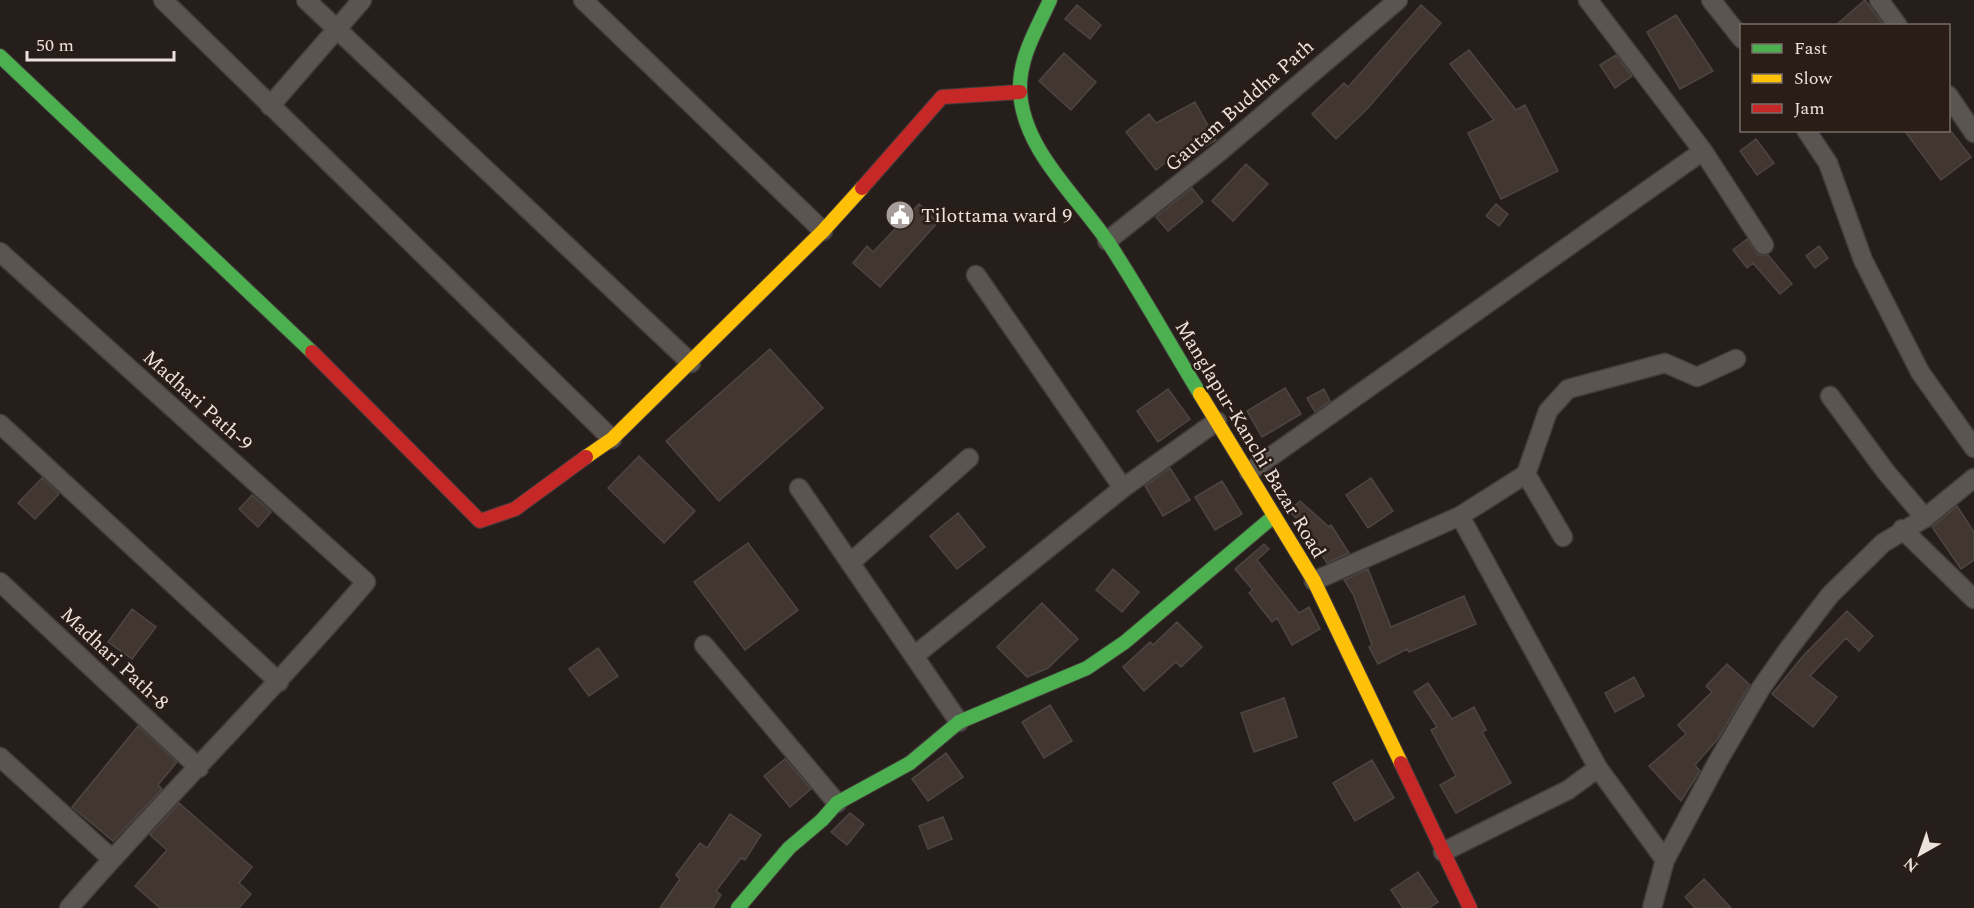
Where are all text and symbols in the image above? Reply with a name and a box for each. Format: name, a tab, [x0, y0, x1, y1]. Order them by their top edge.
scale bar	[27, 24, 174, 62]
legend	[1740, 24, 1950, 132]
text: 50 m	[36, 32, 74, 59]
street label: Gautam Buddha Path	[1158, 32, 1321, 179]
text: Fast	[1794, 35, 1827, 62]
text: Slow	[1794, 65, 1833, 92]
text: Jam	[1794, 95, 1825, 122]
public building icon: Tilottama ward 9	[884, 199, 916, 231]
place label: Tilottama ward 9	[921, 201, 1072, 231]
street label: Manglapur-Kanchi Bazar Road	[1167, 315, 1333, 564]
street label: Madhari Path-9	[136, 343, 259, 458]
street label: Madhari Path-8	[53, 600, 175, 717]
north arrow	[1890, 824, 1950, 884]
text: N	[1898, 851, 1924, 878]

